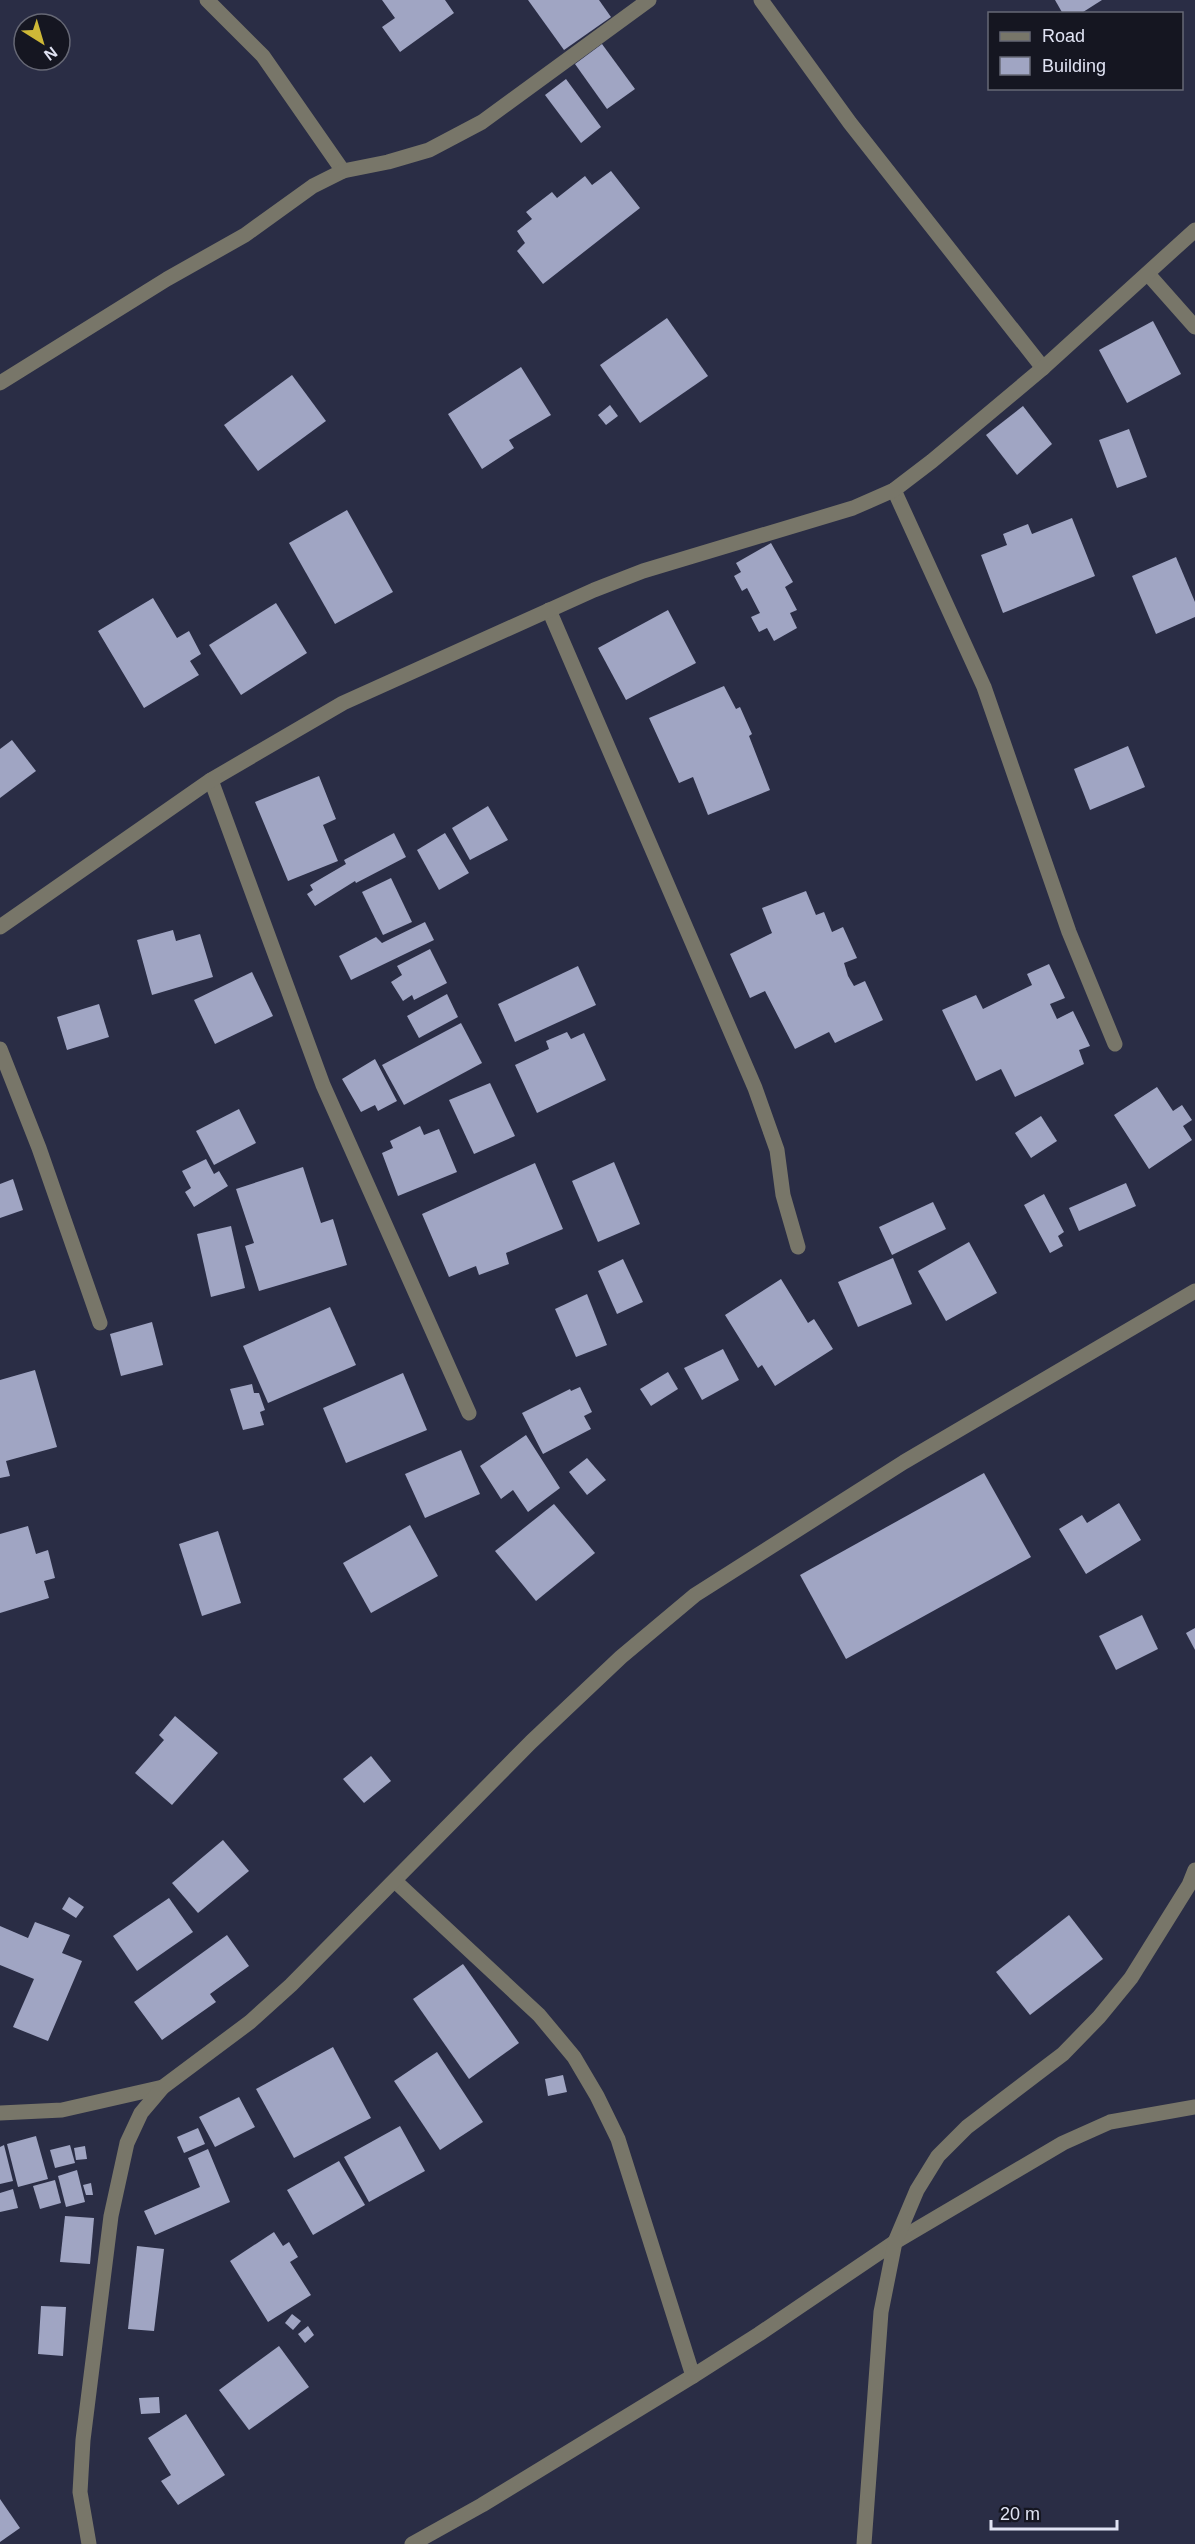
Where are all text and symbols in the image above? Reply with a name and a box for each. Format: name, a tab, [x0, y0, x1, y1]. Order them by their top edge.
north arrow	[12, 12, 72, 72]
legend	[988, 12, 1183, 90]
text: Road	[1042, 26, 1085, 46]
text: N	[41, 43, 60, 64]
text: Building	[1042, 56, 1106, 76]
scale bar	[991, 2493, 1117, 2531]
text: 20 m	[1000, 2504, 1040, 2524]

